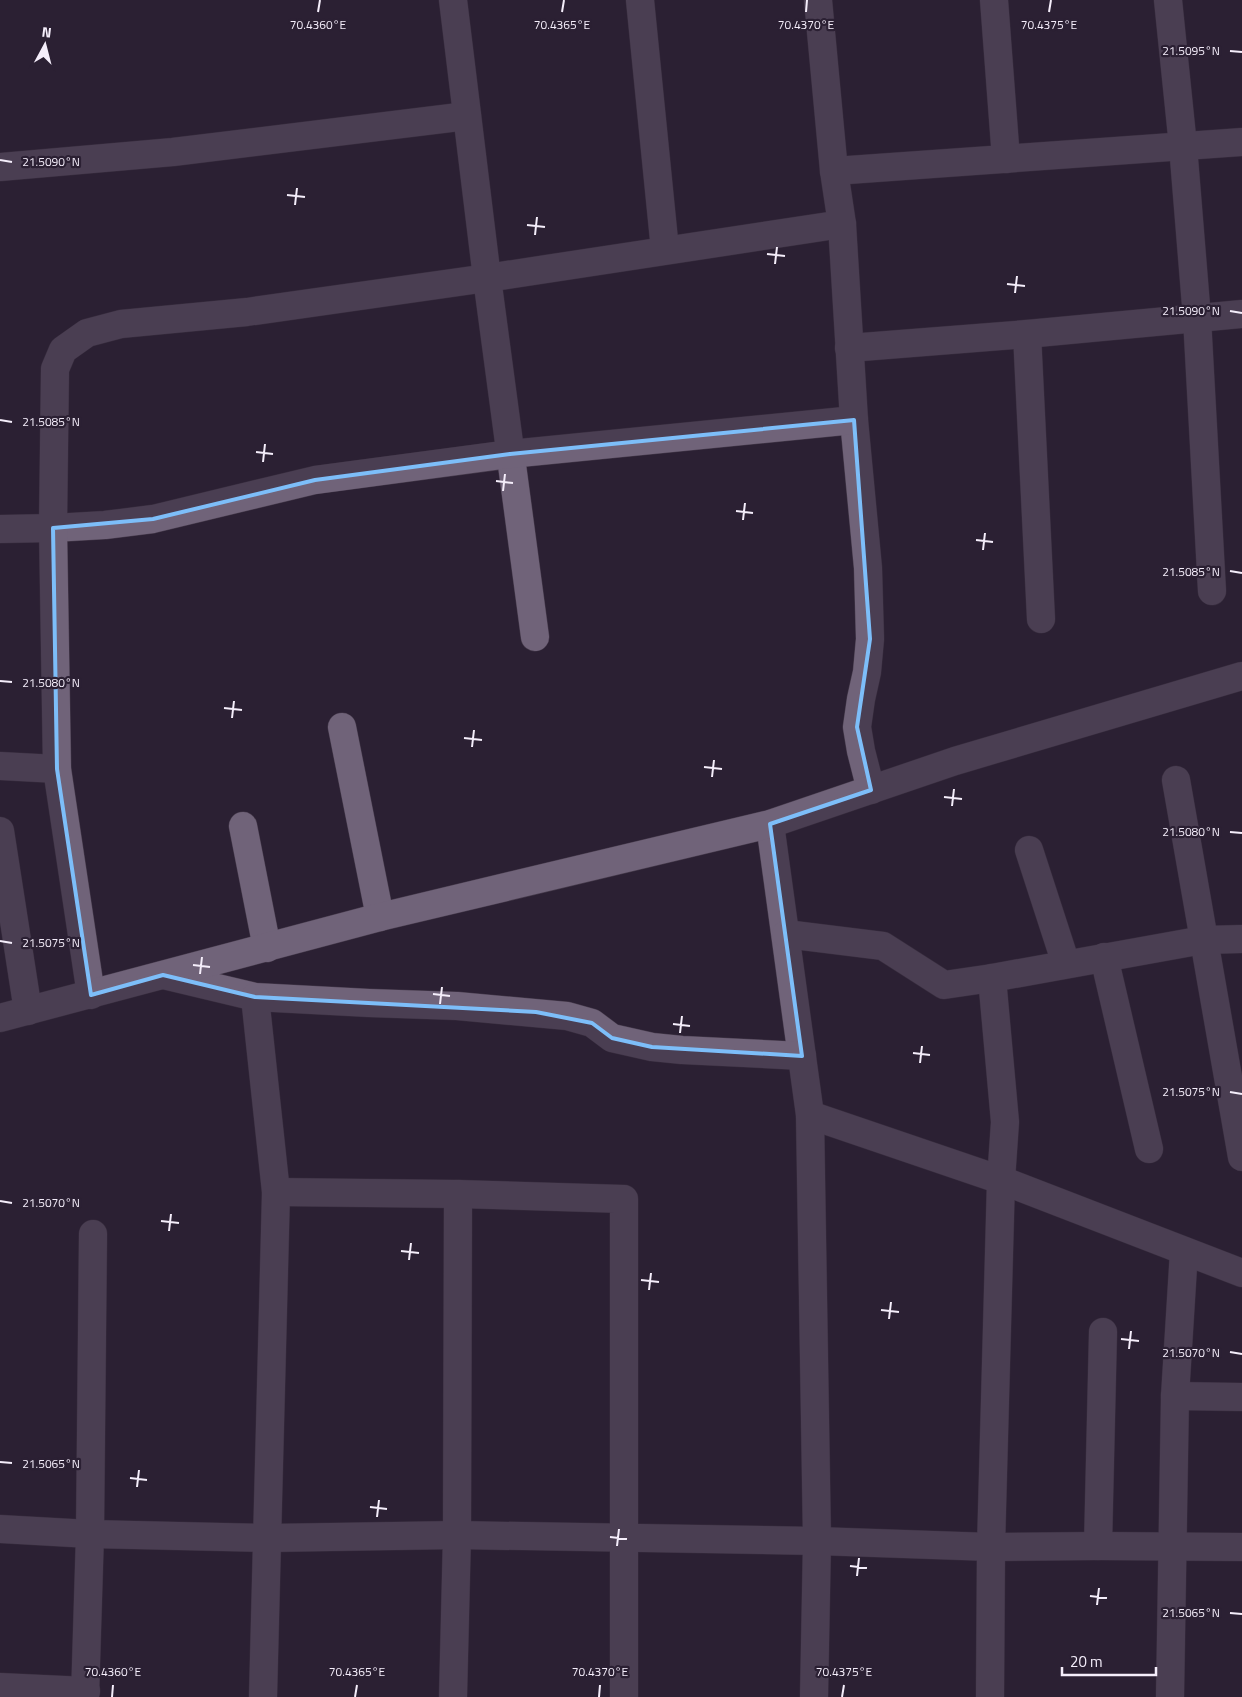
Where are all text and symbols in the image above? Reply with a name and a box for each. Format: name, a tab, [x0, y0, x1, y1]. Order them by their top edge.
text: 70.4360°E	[290, 15, 346, 34]
text: 70.4365°E	[534, 15, 590, 34]
text: 70.4370°E	[778, 15, 834, 34]
text: 70.4375°E	[1021, 15, 1077, 34]
north arrow	[20, 20, 70, 70]
text: N	[41, 21, 53, 43]
text: 21.5095°N	[1162, 41, 1220, 60]
text: 21.5090°N	[22, 152, 80, 171]
text: 21.5090°N	[1162, 301, 1220, 320]
text: 21.5085°N	[22, 412, 80, 431]
text: 21.5085°N	[1162, 562, 1220, 581]
text: 21.5080°N	[22, 673, 80, 692]
text: 21.5080°N	[1162, 822, 1220, 841]
text: 21.5075°N	[22, 933, 80, 952]
text: 21.5075°N	[1162, 1082, 1220, 1101]
text: 21.5070°N	[22, 1193, 80, 1212]
text: 21.5070°N	[1162, 1343, 1220, 1362]
text: 21.5065°N	[22, 1454, 80, 1473]
text: 21.5065°N	[1162, 1603, 1220, 1622]
scale bar	[1062, 1644, 1156, 1676]
text: 20 m	[1070, 1650, 1103, 1673]
text: 70.4360°E	[85, 1662, 141, 1681]
text: 70.4365°E	[329, 1662, 385, 1681]
text: 70.4370°E	[572, 1662, 628, 1681]
text: 70.4375°E	[816, 1662, 872, 1681]

